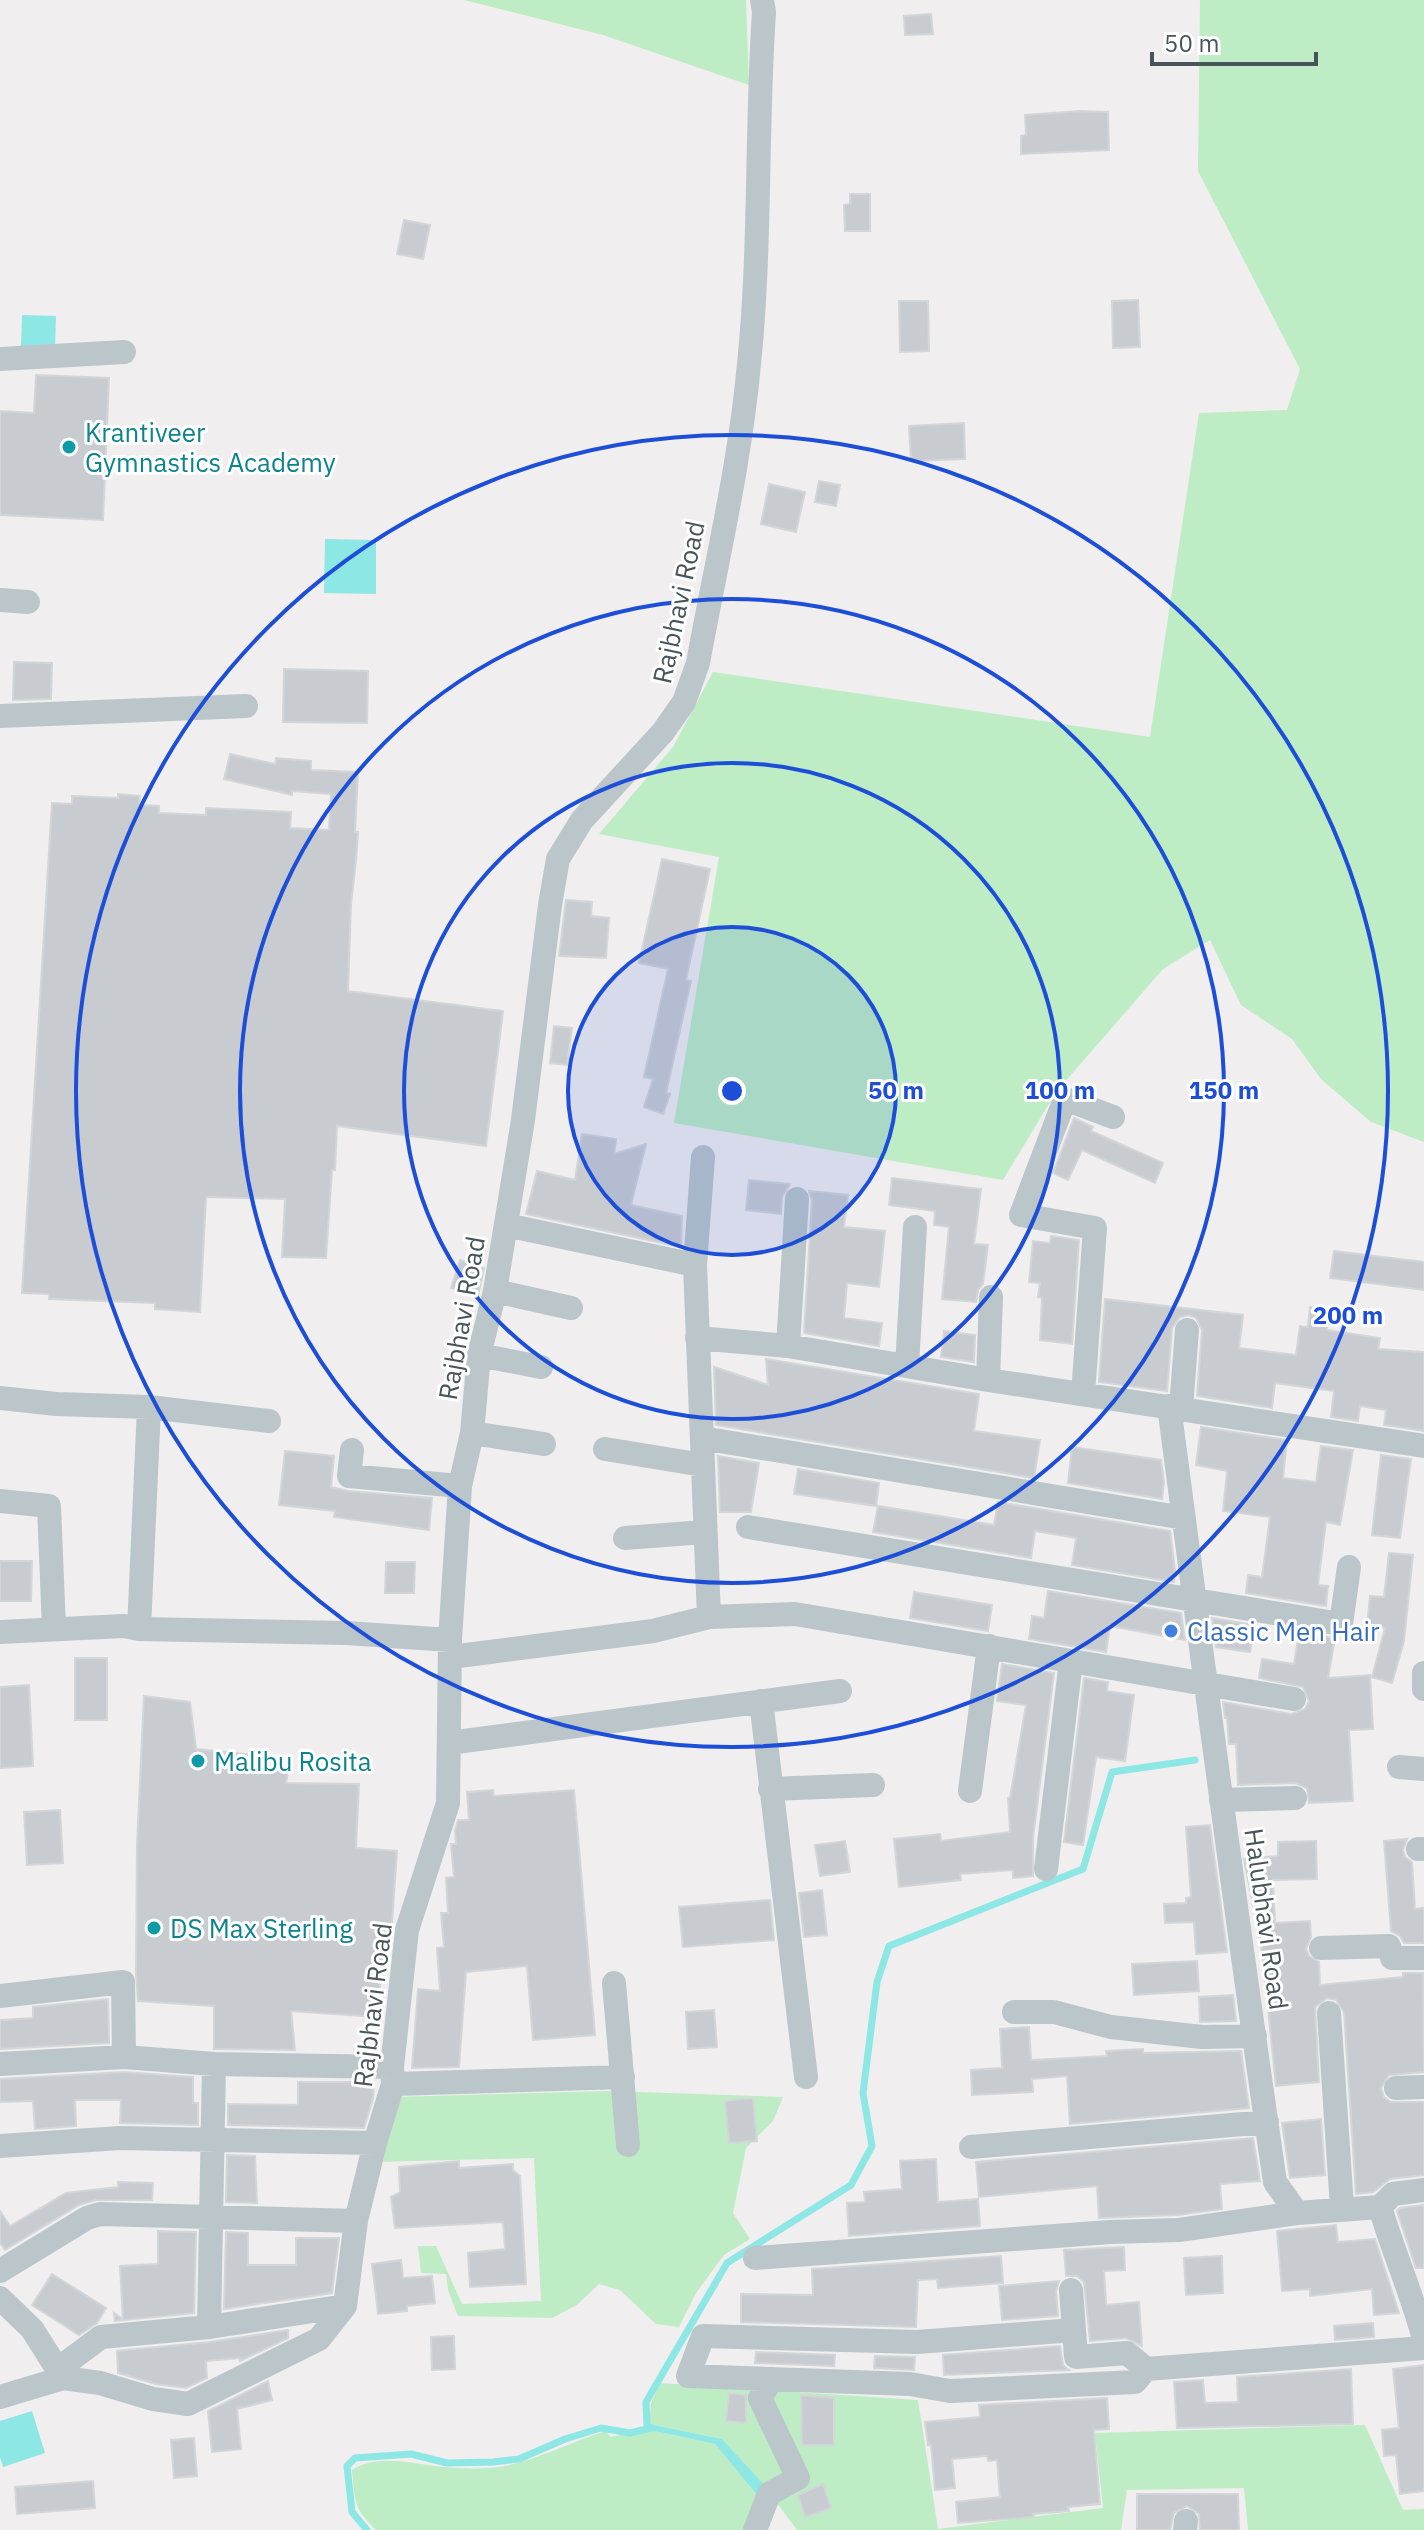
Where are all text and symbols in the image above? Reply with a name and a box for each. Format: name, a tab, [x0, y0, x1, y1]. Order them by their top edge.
scale bar	[1152, 16, 1316, 66]
text: 50 m	[1164, 27, 1219, 59]
place label: Krantiveer Gymnastics Academy	[85, 415, 336, 479]
marker: Krantiveer Gymnastics Academy	[60, 438, 78, 456]
street label: Rajbhavi Road	[644, 518, 712, 686]
text: 50 m	[868, 1074, 924, 1106]
text: 100 m	[1025, 1074, 1095, 1106]
text: 150 m	[1189, 1074, 1259, 1106]
centre of rings	[718, 1077, 746, 1105]
street label: Rajbhavi Road	[430, 1234, 492, 1402]
text: 200 m	[1313, 1299, 1383, 1331]
place label: Classic Men Hair	[1187, 1614, 1380, 1648]
marker: Classic Men Hair	[1162, 1622, 1180, 1640]
place label: Malibu Rosita	[214, 1744, 372, 1778]
marker: Malibu Rosita	[189, 1752, 207, 1770]
street label: Halubhavi Road	[1237, 1826, 1297, 2012]
place label: DS Max Sterling	[170, 1911, 353, 1945]
marker: DS Max Sterling	[145, 1919, 163, 1937]
street label: Rajbhavi Road	[345, 1921, 399, 2089]

